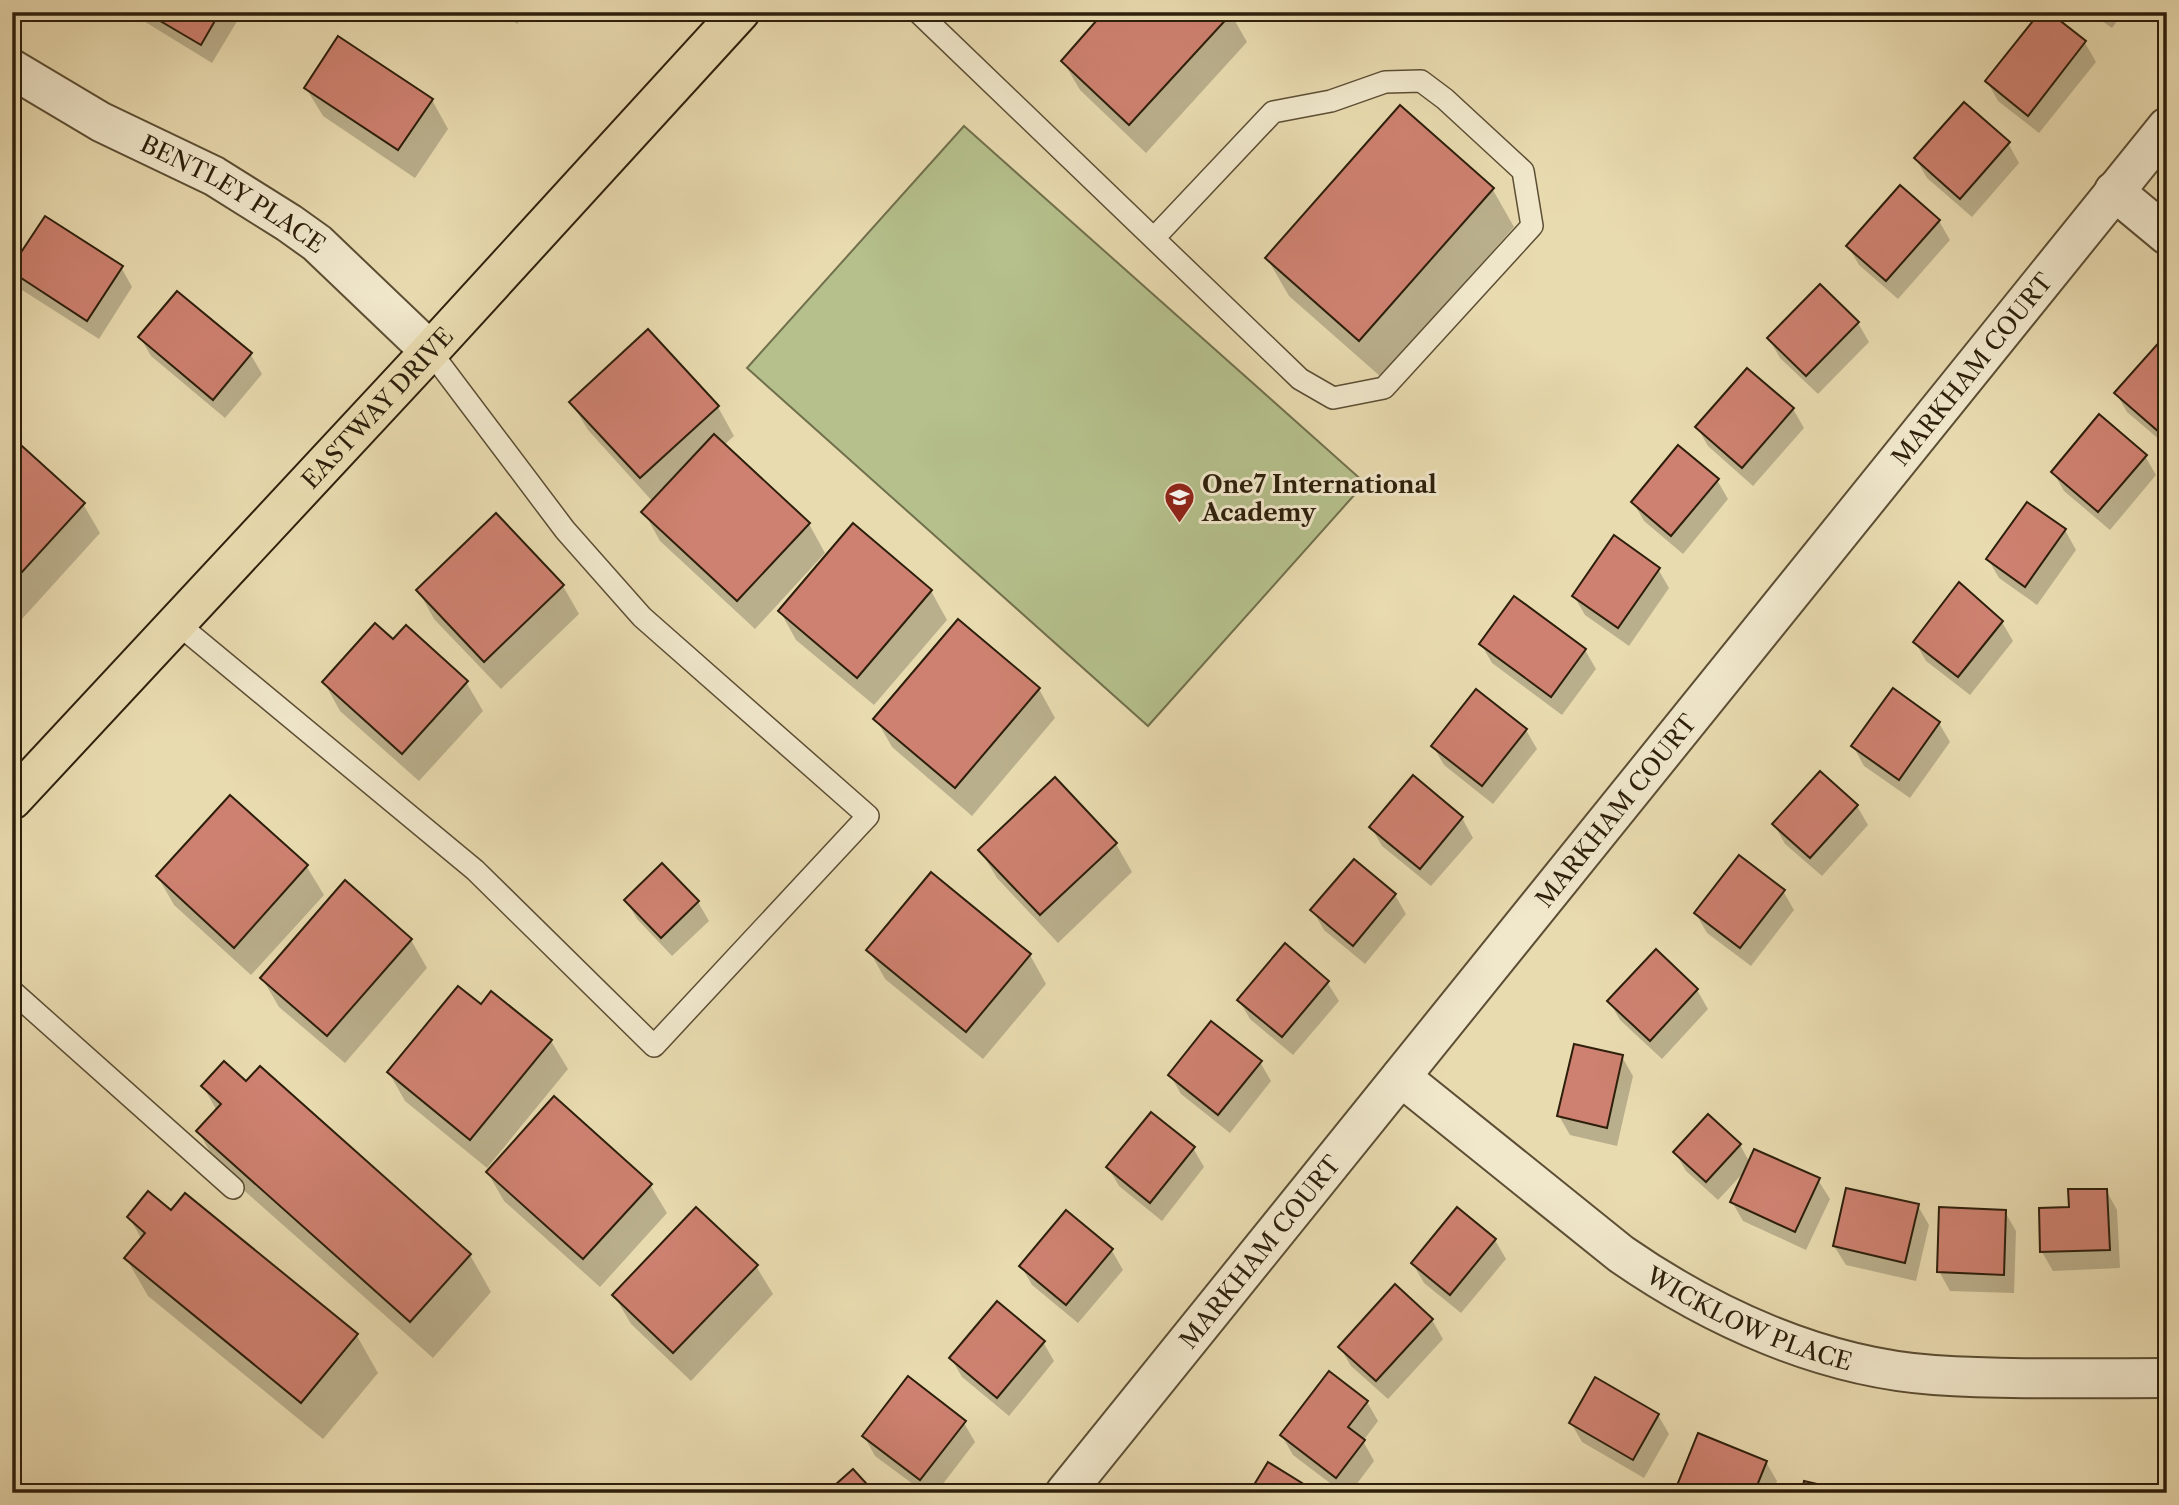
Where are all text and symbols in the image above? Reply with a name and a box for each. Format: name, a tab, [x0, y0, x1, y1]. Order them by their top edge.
street label: BENTLEY PLACE	[136, 129, 331, 259]
street label: MARKHAM COURT	[1885, 267, 2058, 471]
street label: EASTWAY DRIVE	[295, 321, 459, 494]
place label: One7 International Academy	[1201, 470, 1437, 527]
school or university icon: One7 International Academy	[1162, 481, 1196, 525]
street label: MARKHAM COURT	[1529, 708, 1702, 913]
street label: MARKHAM COURT	[1173, 1150, 1346, 1354]
street label: WICKLOW PLACE	[1640, 1260, 1855, 1376]

